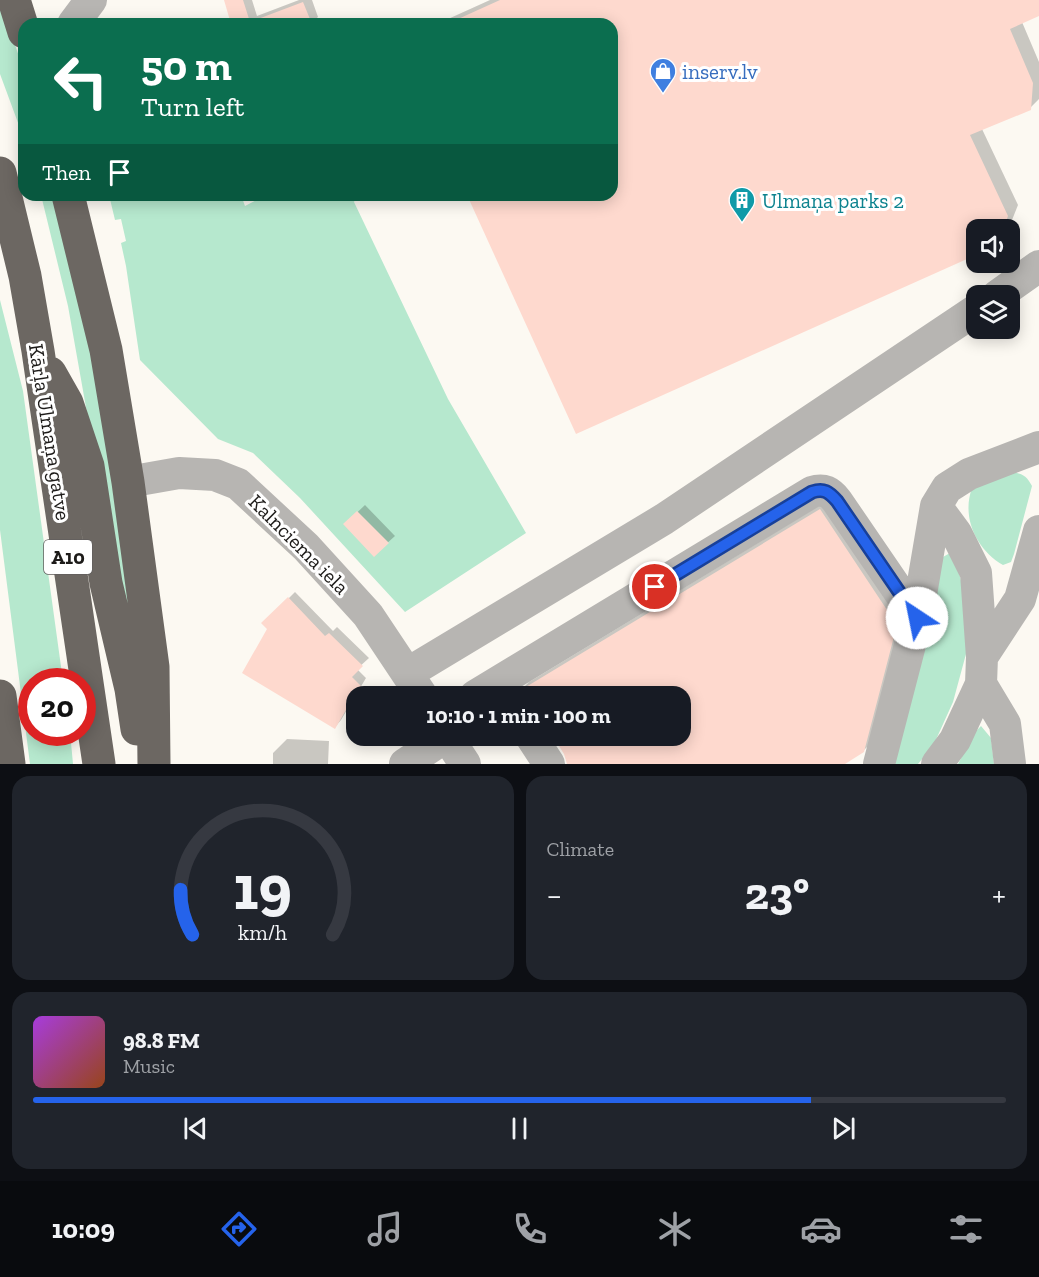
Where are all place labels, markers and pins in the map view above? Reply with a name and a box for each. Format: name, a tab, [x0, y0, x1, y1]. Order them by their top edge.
shop icon: inserv.lv	[648, 56, 678, 94]
place label: inserv.lv	[682, 59, 758, 84]
building icon: Ulmaņa parks 2	[727, 185, 757, 223]
place label: Ulmaņa parks 2	[762, 188, 904, 213]
pin	[629, 561, 680, 612]

